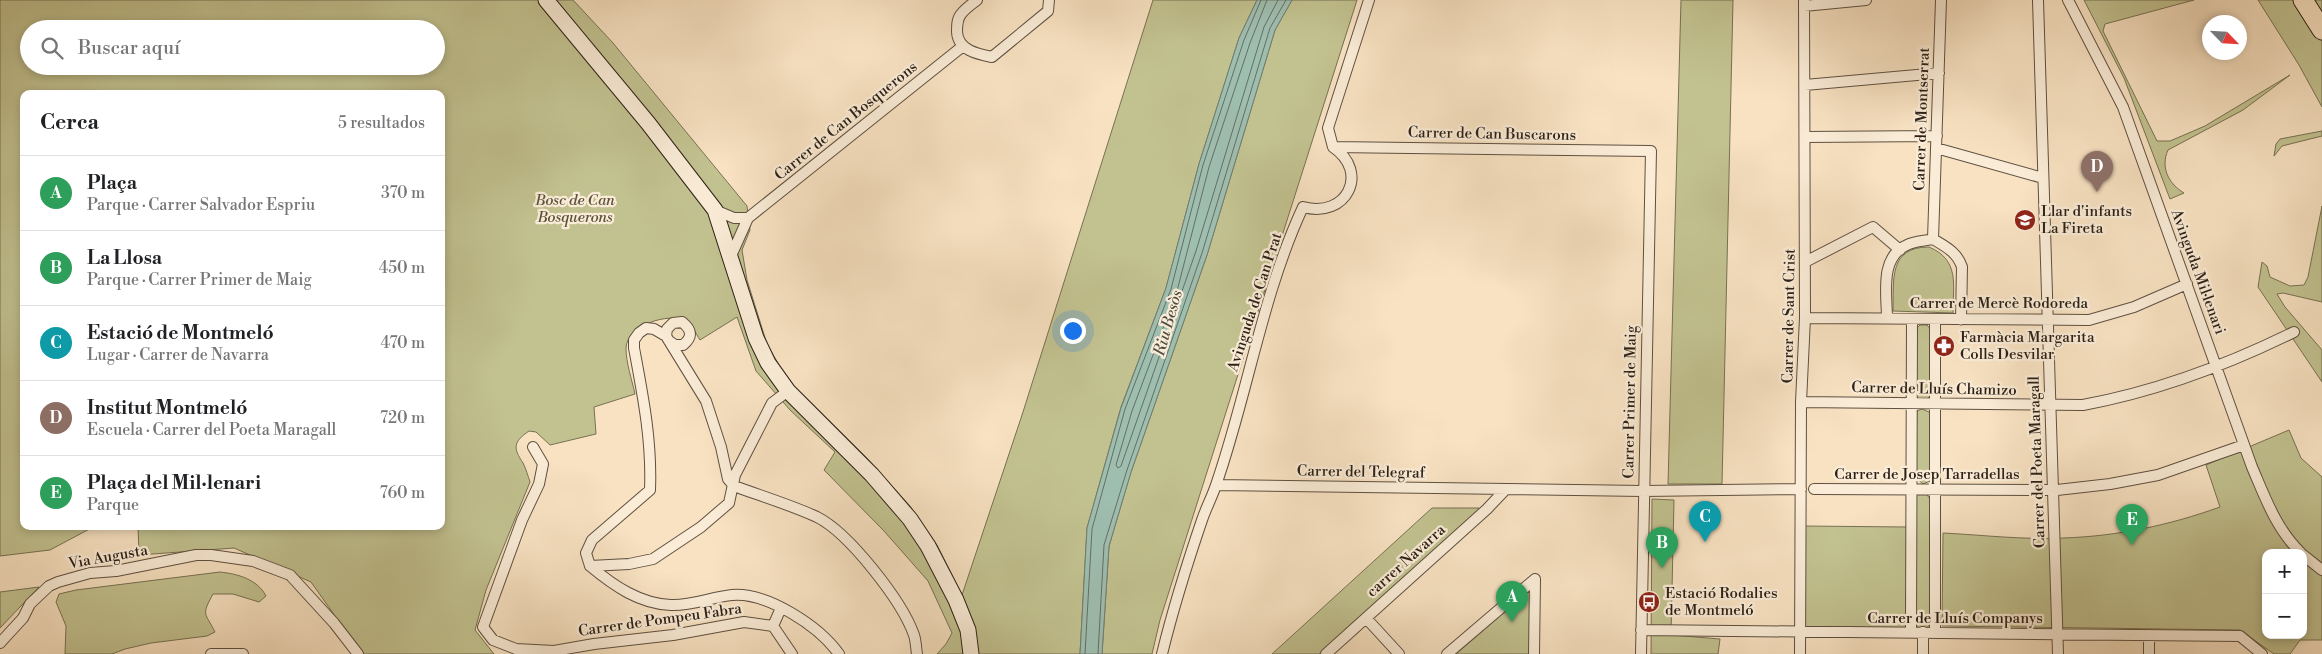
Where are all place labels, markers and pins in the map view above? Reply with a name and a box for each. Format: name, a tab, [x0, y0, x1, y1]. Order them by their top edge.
pin: D	[2081, 151, 2113, 192]
place label: Llar d'infants La Fireta	[2041, 202, 2132, 238]
school or university icon: Llar d'infants La Fireta	[2013, 208, 2037, 232]
place label: Farmàcia Margarita Colls Desvilar	[1960, 328, 2095, 364]
pharmacy icon: Farmàcia Margarita Colls Desvilar	[1932, 334, 1956, 358]
pin: C	[1689, 501, 1721, 542]
pin: E	[2116, 504, 2148, 545]
pin: B	[1646, 527, 1678, 568]
pin: A	[1496, 581, 1528, 622]
place label: Estació Rodalies de Montmeló	[1665, 584, 1778, 620]
bus stop icon: Estació Rodalies de Montmeló	[1637, 590, 1661, 614]

